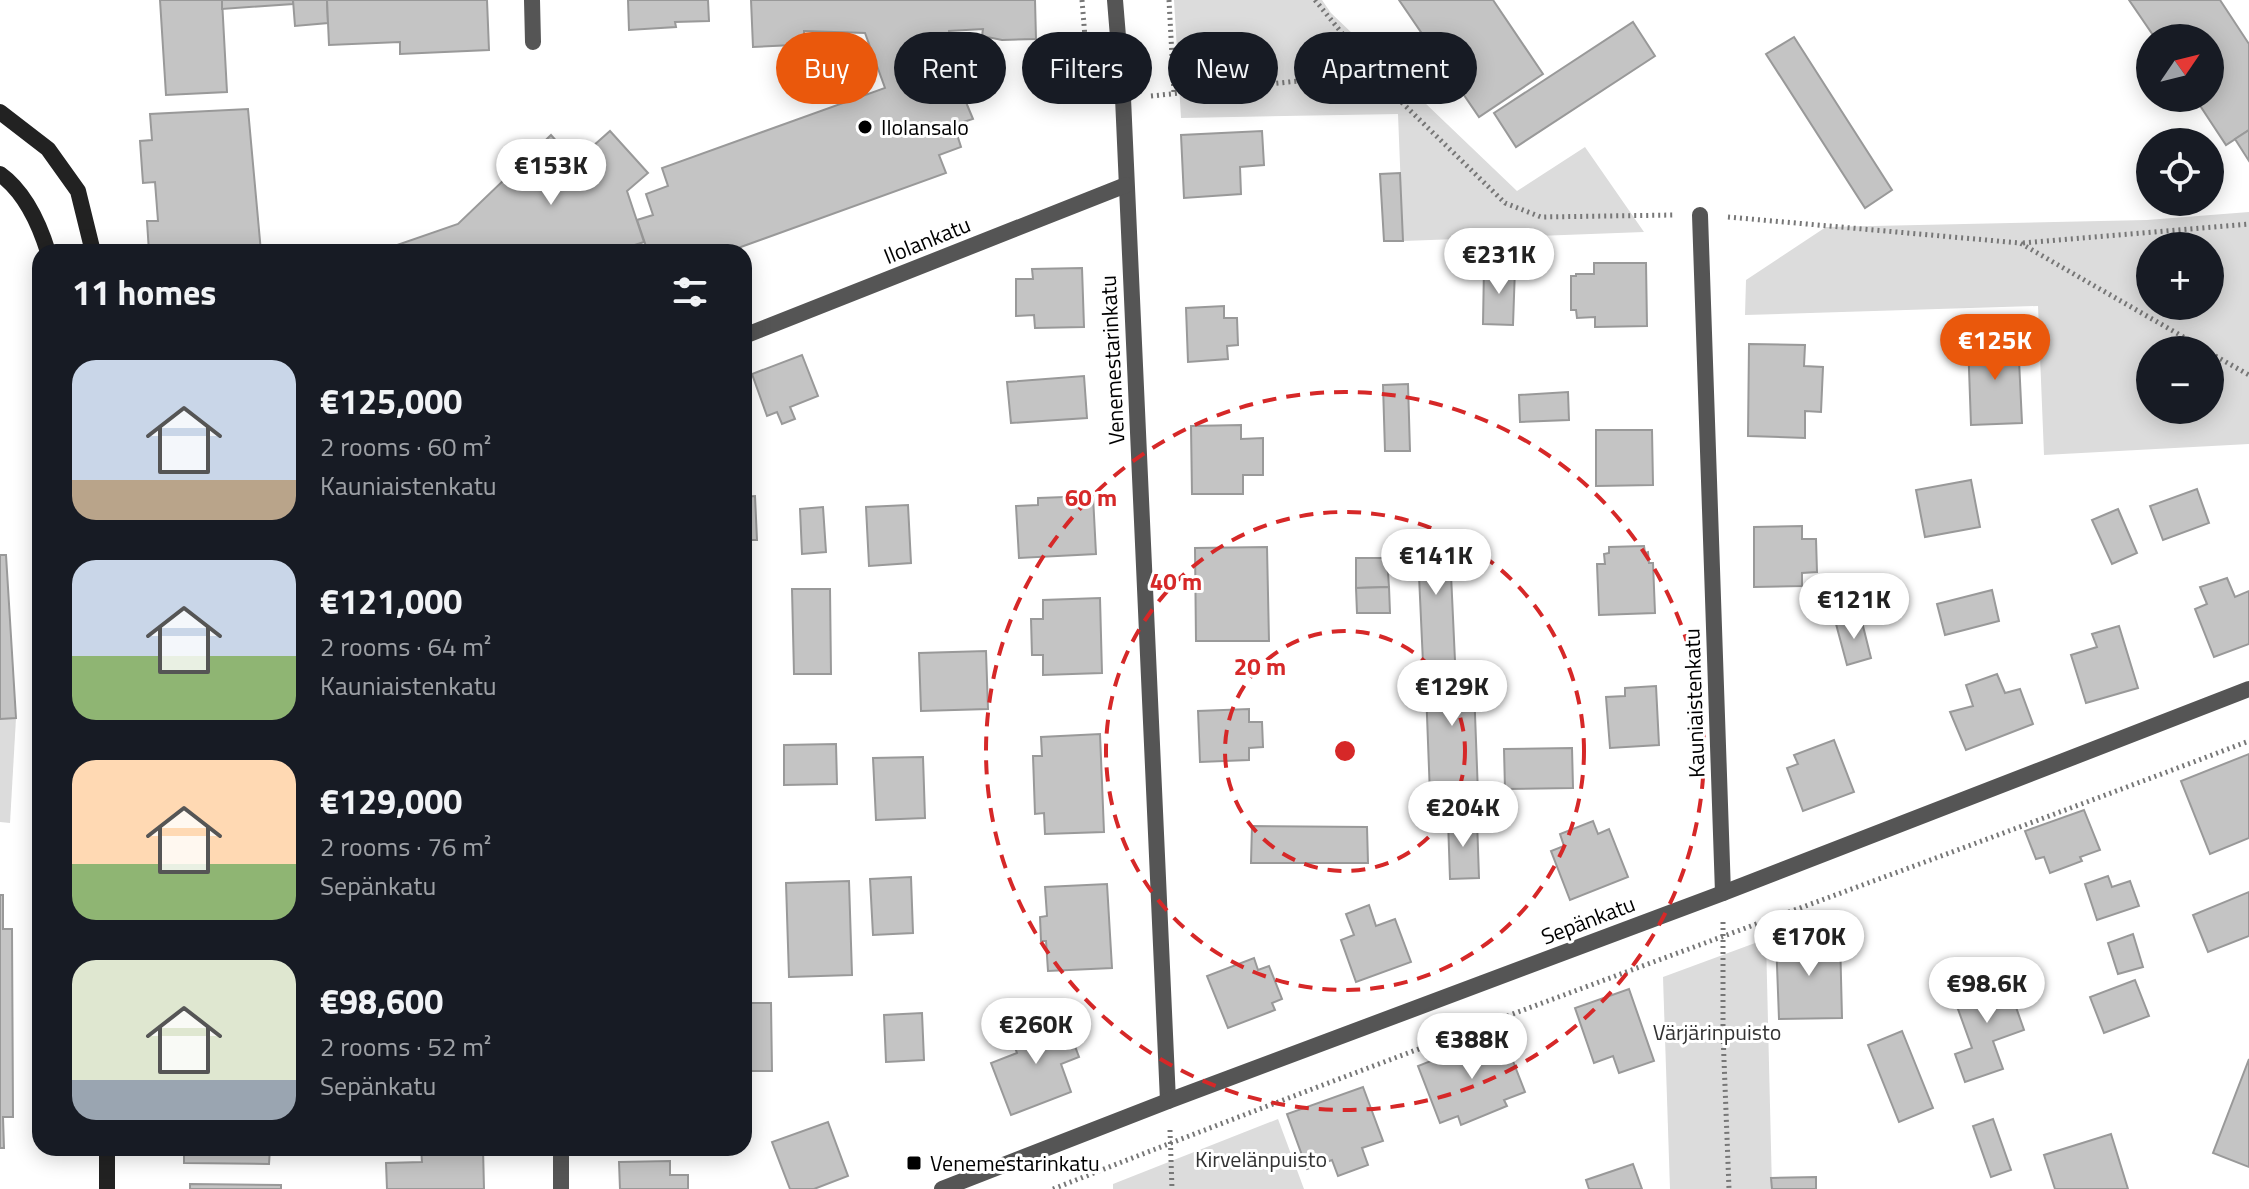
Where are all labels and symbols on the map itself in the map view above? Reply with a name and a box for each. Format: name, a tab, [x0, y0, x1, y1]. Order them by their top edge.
north arrow	[2136, 24, 2224, 112]
place label: Ilolansalo	[881, 110, 969, 144]
marker: Ilolansalo	[856, 118, 874, 136]
pin: €153K	[495, 139, 607, 207]
street label: Ilolankatu	[878, 207, 976, 273]
pin: €231K	[1443, 228, 1555, 296]
street label: Venemestarinkatu	[1091, 274, 1133, 446]
pin: €125K	[1939, 314, 2051, 382]
text: 60 m	[1065, 479, 1117, 515]
pin: €141K	[1380, 529, 1492, 597]
text: 40 m	[1150, 563, 1202, 599]
pin: €121K	[1798, 573, 1910, 641]
street label: Kauniaistenkatu	[1674, 628, 1714, 778]
text: 20 m	[1234, 648, 1286, 684]
pin: €129K	[1396, 660, 1508, 728]
centre of rings	[1331, 737, 1359, 765]
pin: €204K	[1407, 781, 1519, 849]
street label: Sepänkatu	[1536, 887, 1640, 953]
pin: €170K	[1753, 910, 1865, 978]
pin: €98.6K	[1922, 957, 2052, 1025]
pin: €260K	[980, 998, 1092, 1066]
pin: €388K	[1416, 1013, 1528, 1081]
park label: Värjärinpuisto	[1653, 1015, 1781, 1049]
park label: Kirvelänpuisto	[1195, 1142, 1327, 1176]
place label: Venemestarinkatu	[930, 1146, 1100, 1180]
marker: Venemestarinkatu	[905, 1154, 923, 1172]

